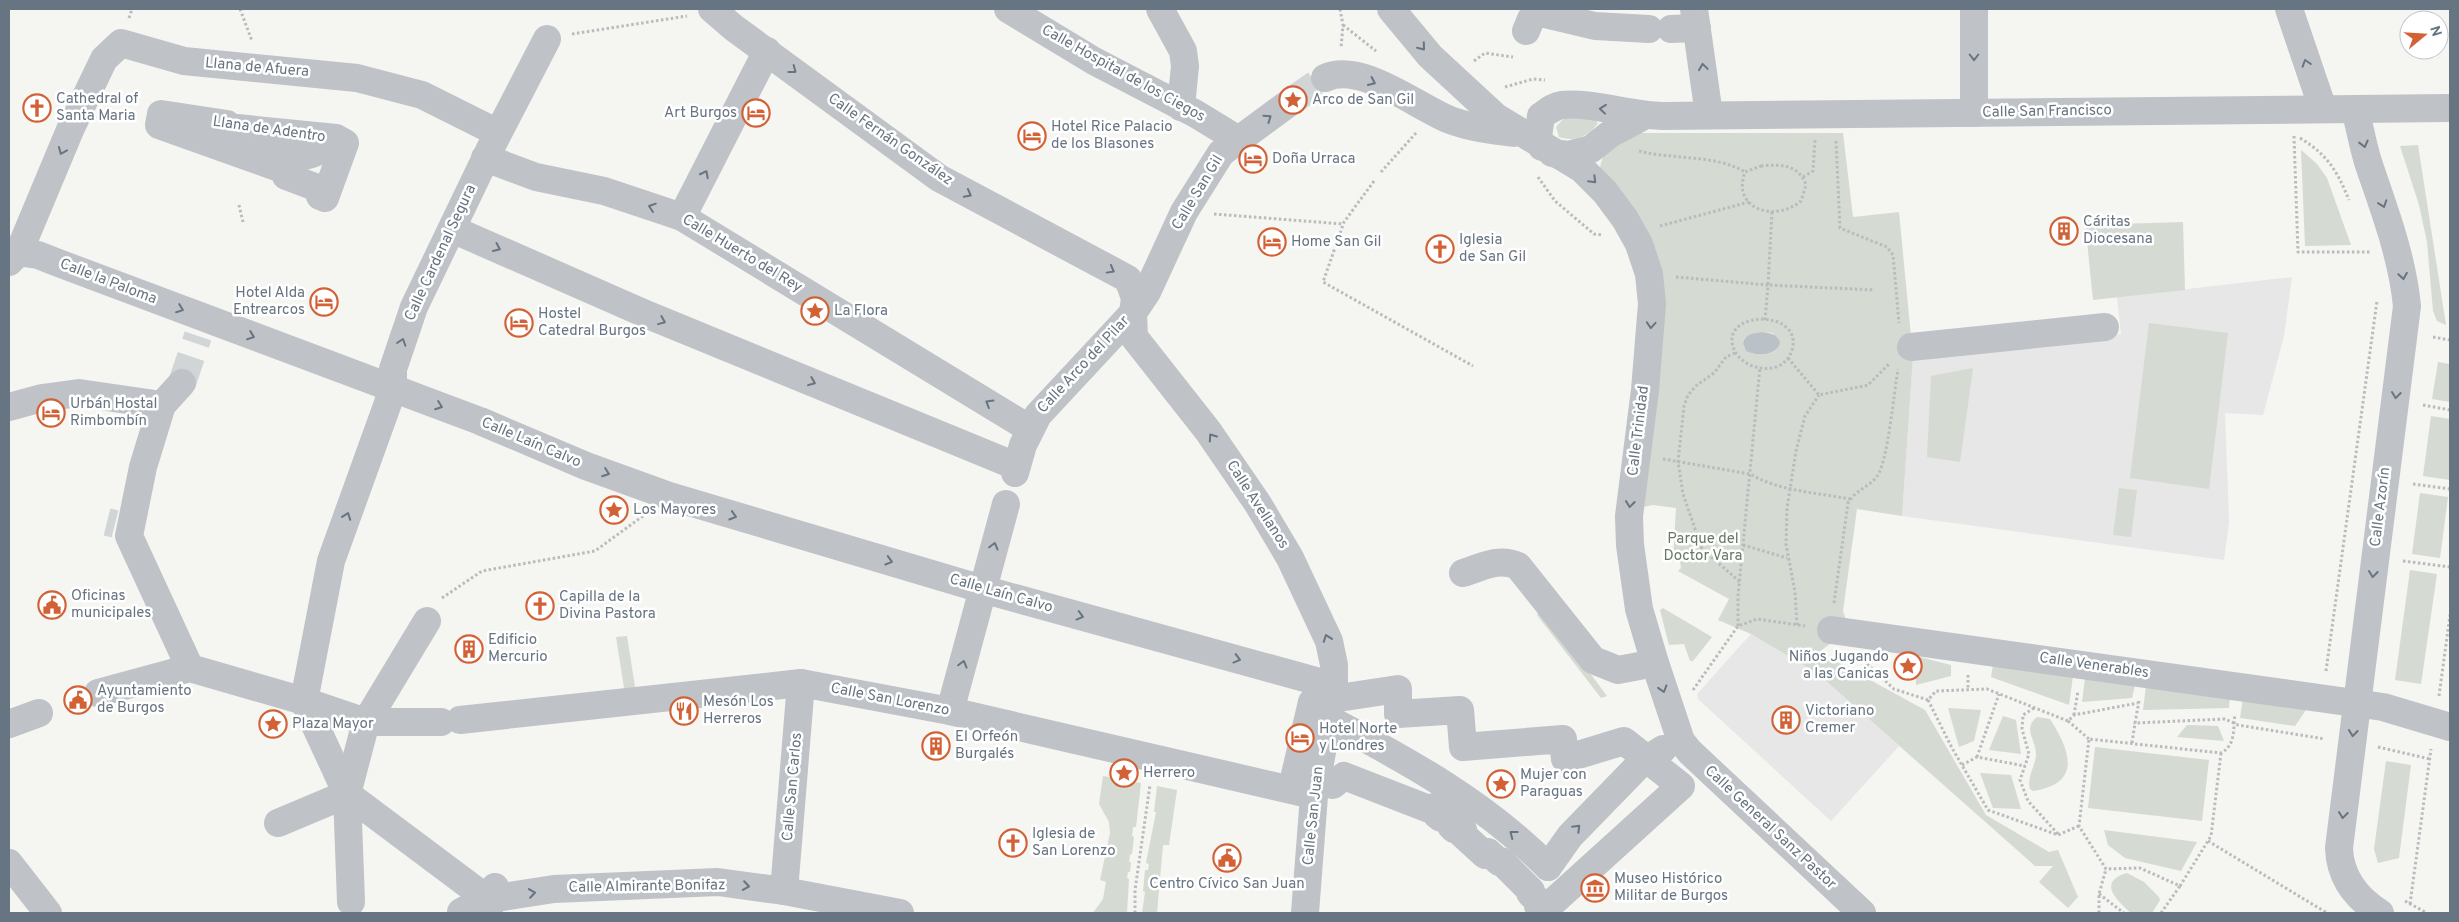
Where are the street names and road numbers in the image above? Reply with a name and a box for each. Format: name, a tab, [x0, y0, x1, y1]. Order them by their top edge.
street label: Calle Hospital de los Ciegos	[1038, 21, 1208, 127]
street label: Llana de Afuera	[204, 54, 310, 82]
street label: Calle Fernán González	[824, 90, 956, 190]
street label: Calle San Francisco	[1982, 101, 2112, 123]
street label: Llana de Adentro	[211, 113, 327, 147]
street label: Calle San Gil	[1168, 152, 1228, 234]
street label: Calle Cardenal Segura	[401, 182, 481, 324]
street label: Calle Huerto del Rey	[678, 211, 806, 297]
street label: Calle la Paloma	[57, 255, 159, 309]
street label: Calle Arco del Pilar	[1034, 312, 1134, 418]
street label: Calle Trinidad	[1624, 385, 1654, 477]
street label: Calle Laín Calvo	[478, 413, 584, 473]
street label: Calle Avellanos	[1221, 457, 1293, 553]
street label: Calle Azorín	[2367, 466, 2395, 548]
street label: Calle Laín Calvo	[947, 570, 1055, 618]
street label: Calle Venerables	[2038, 649, 2150, 683]
street label: Calle San Lorenzo	[829, 679, 951, 721]
street label: Calle San Carlos	[779, 732, 807, 842]
street label: Calle General Sanz Pastor	[1700, 762, 1840, 894]
street label: Calle San Juan	[1299, 766, 1329, 866]
street label: Calle Almirante Bonifaz	[568, 876, 726, 898]

